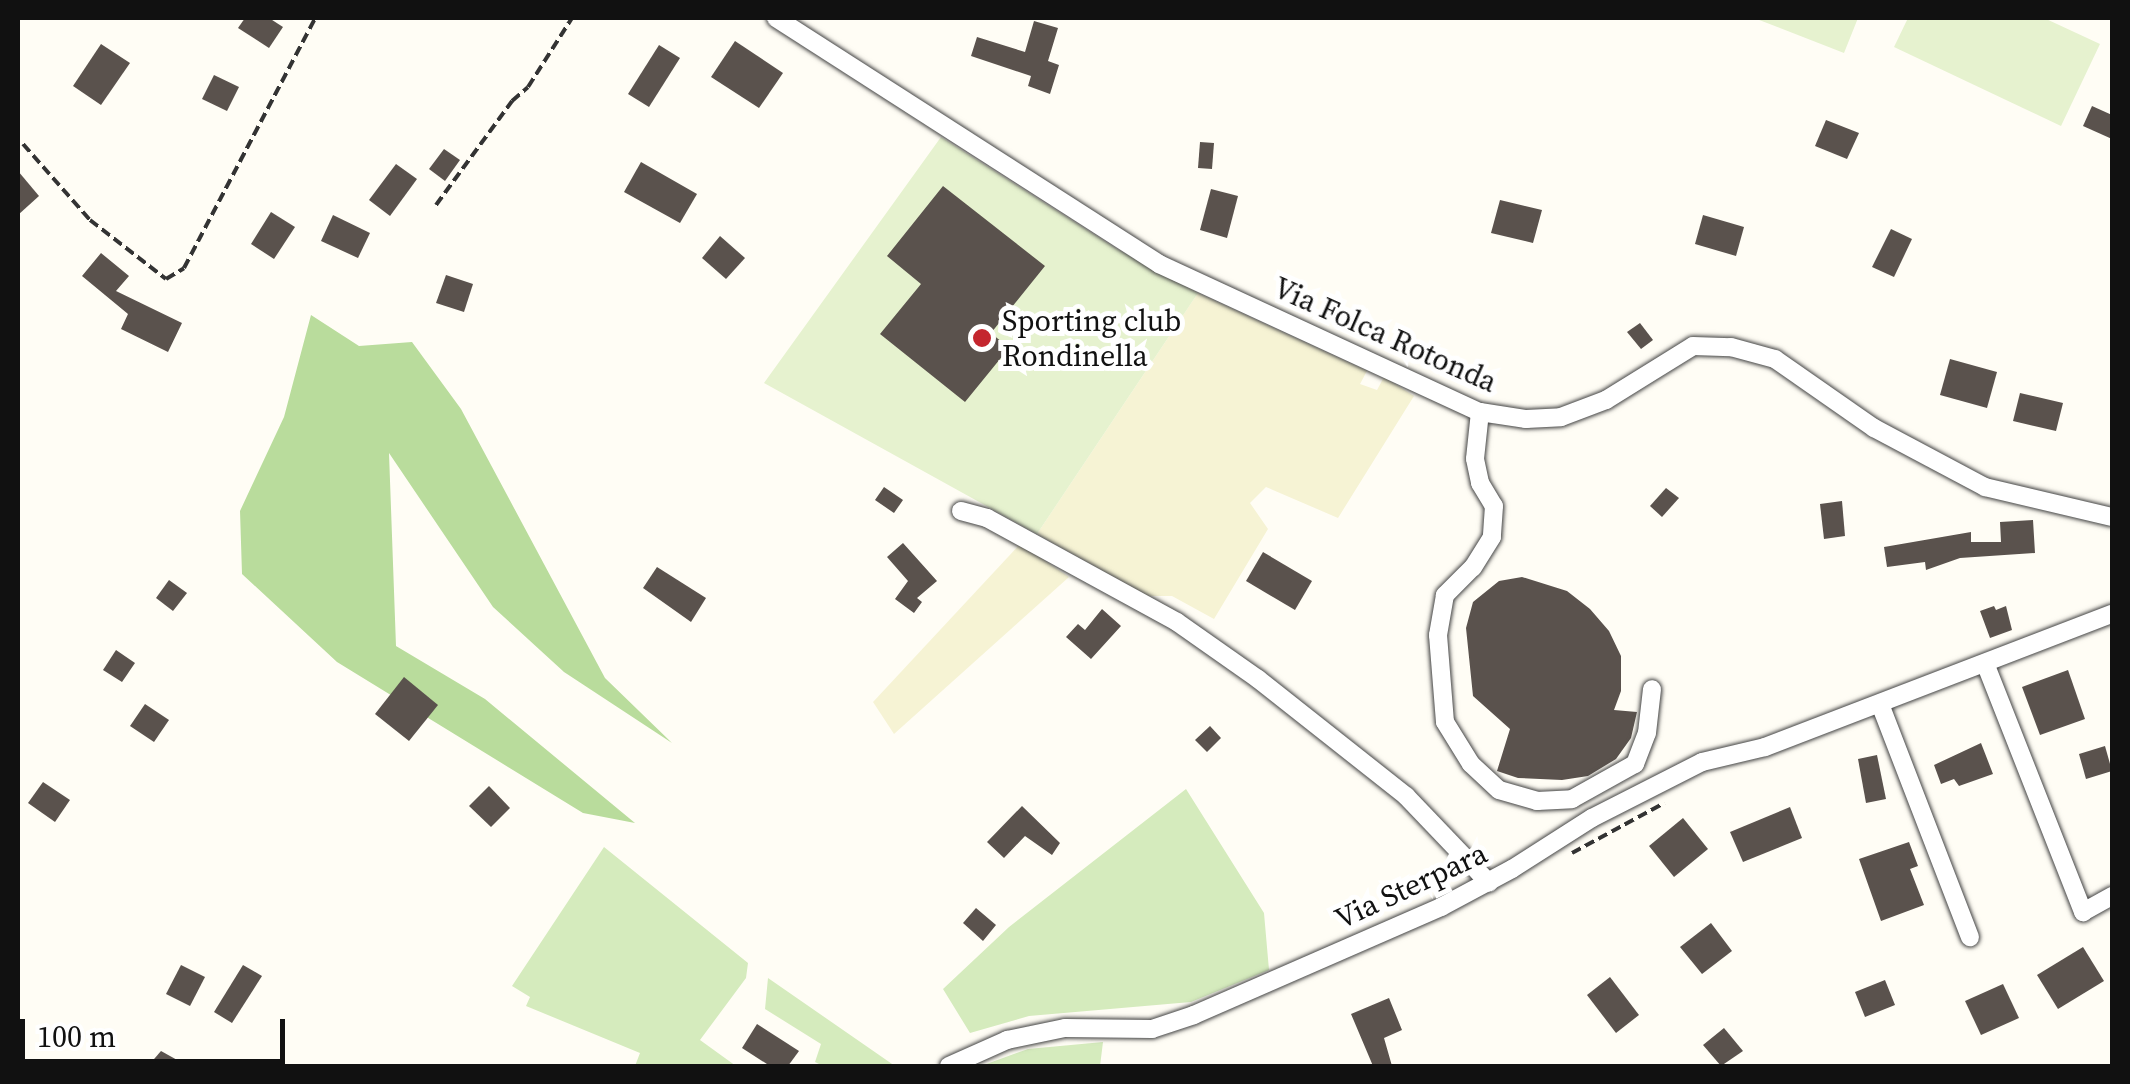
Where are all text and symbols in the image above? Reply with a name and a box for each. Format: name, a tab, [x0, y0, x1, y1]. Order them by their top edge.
street label: Via Folca Rotonda	[1268, 270, 1502, 400]
place label: Sporting club Rondinella	[1002, 303, 1181, 374]
marker: Sporting club Rondinella	[971, 327, 993, 349]
street label: Via Sterpara	[1329, 835, 1493, 937]
scale bar	[25, 999, 290, 1061]
text: 100 m	[37, 1016, 116, 1057]

